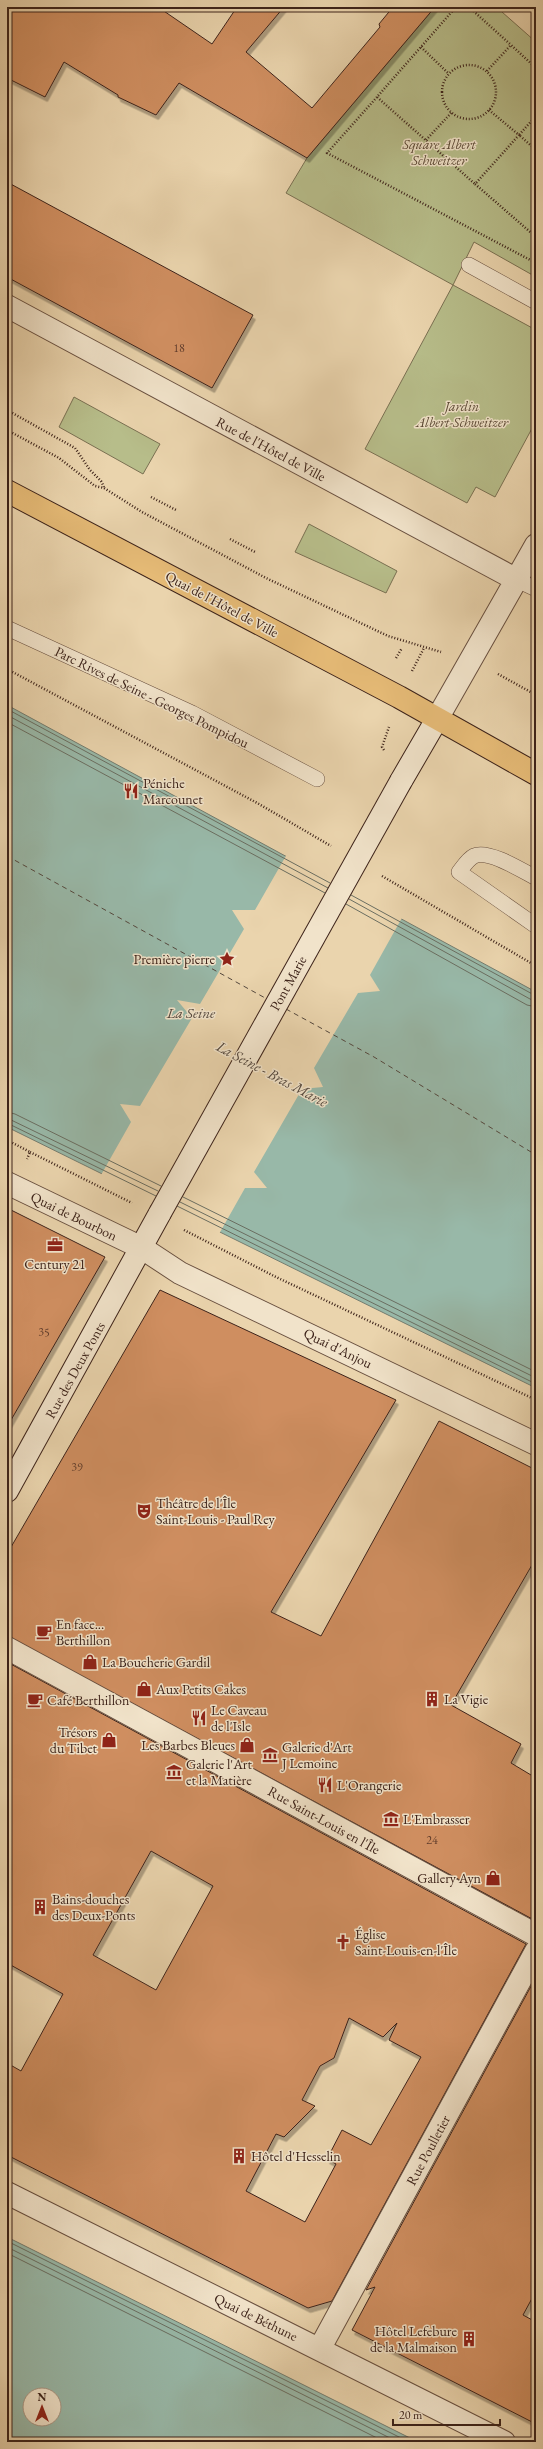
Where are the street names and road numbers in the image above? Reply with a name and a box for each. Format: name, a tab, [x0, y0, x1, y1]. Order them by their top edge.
street label: Rue de l'Hôtel de Ville	[213, 413, 329, 486]
street label: Quai de l'Hôtel de Ville	[162, 567, 282, 642]
street label: Parc Rives de Seine - Georges Pompidou	[52, 642, 253, 752]
street label: Pont Marie	[266, 952, 311, 1014]
street label: Quai de Bourbon	[28, 1187, 121, 1245]
street label: Rue des Deux Ponts	[41, 1318, 109, 1422]
street label: Quai d'Anjou	[301, 1324, 376, 1373]
street label: Rue Saint-Louis en l'Île	[265, 1782, 384, 1859]
street label: Rue Poulletier	[402, 2111, 454, 2188]
street label: Quai de Béthune	[211, 2289, 301, 2345]

